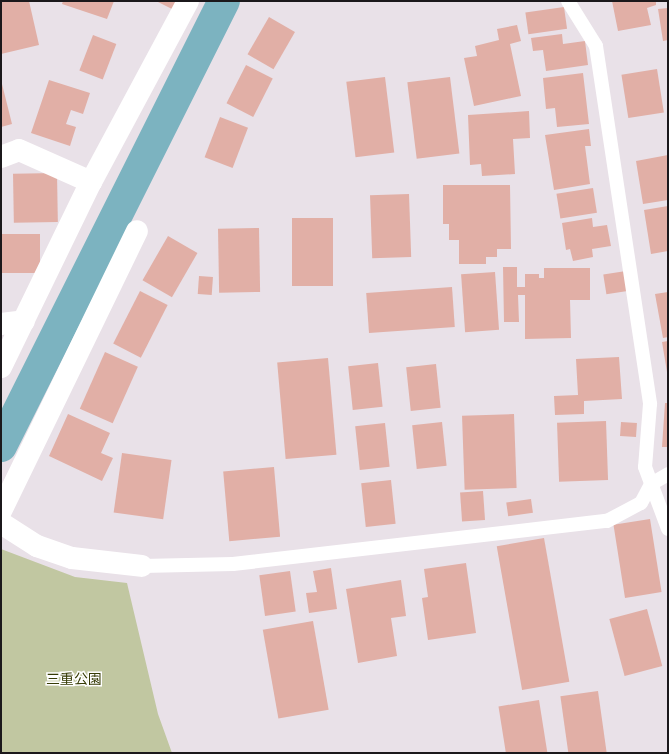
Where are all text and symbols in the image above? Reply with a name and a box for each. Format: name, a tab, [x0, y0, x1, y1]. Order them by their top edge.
park label: 三重公園	[46, 671, 102, 687]

